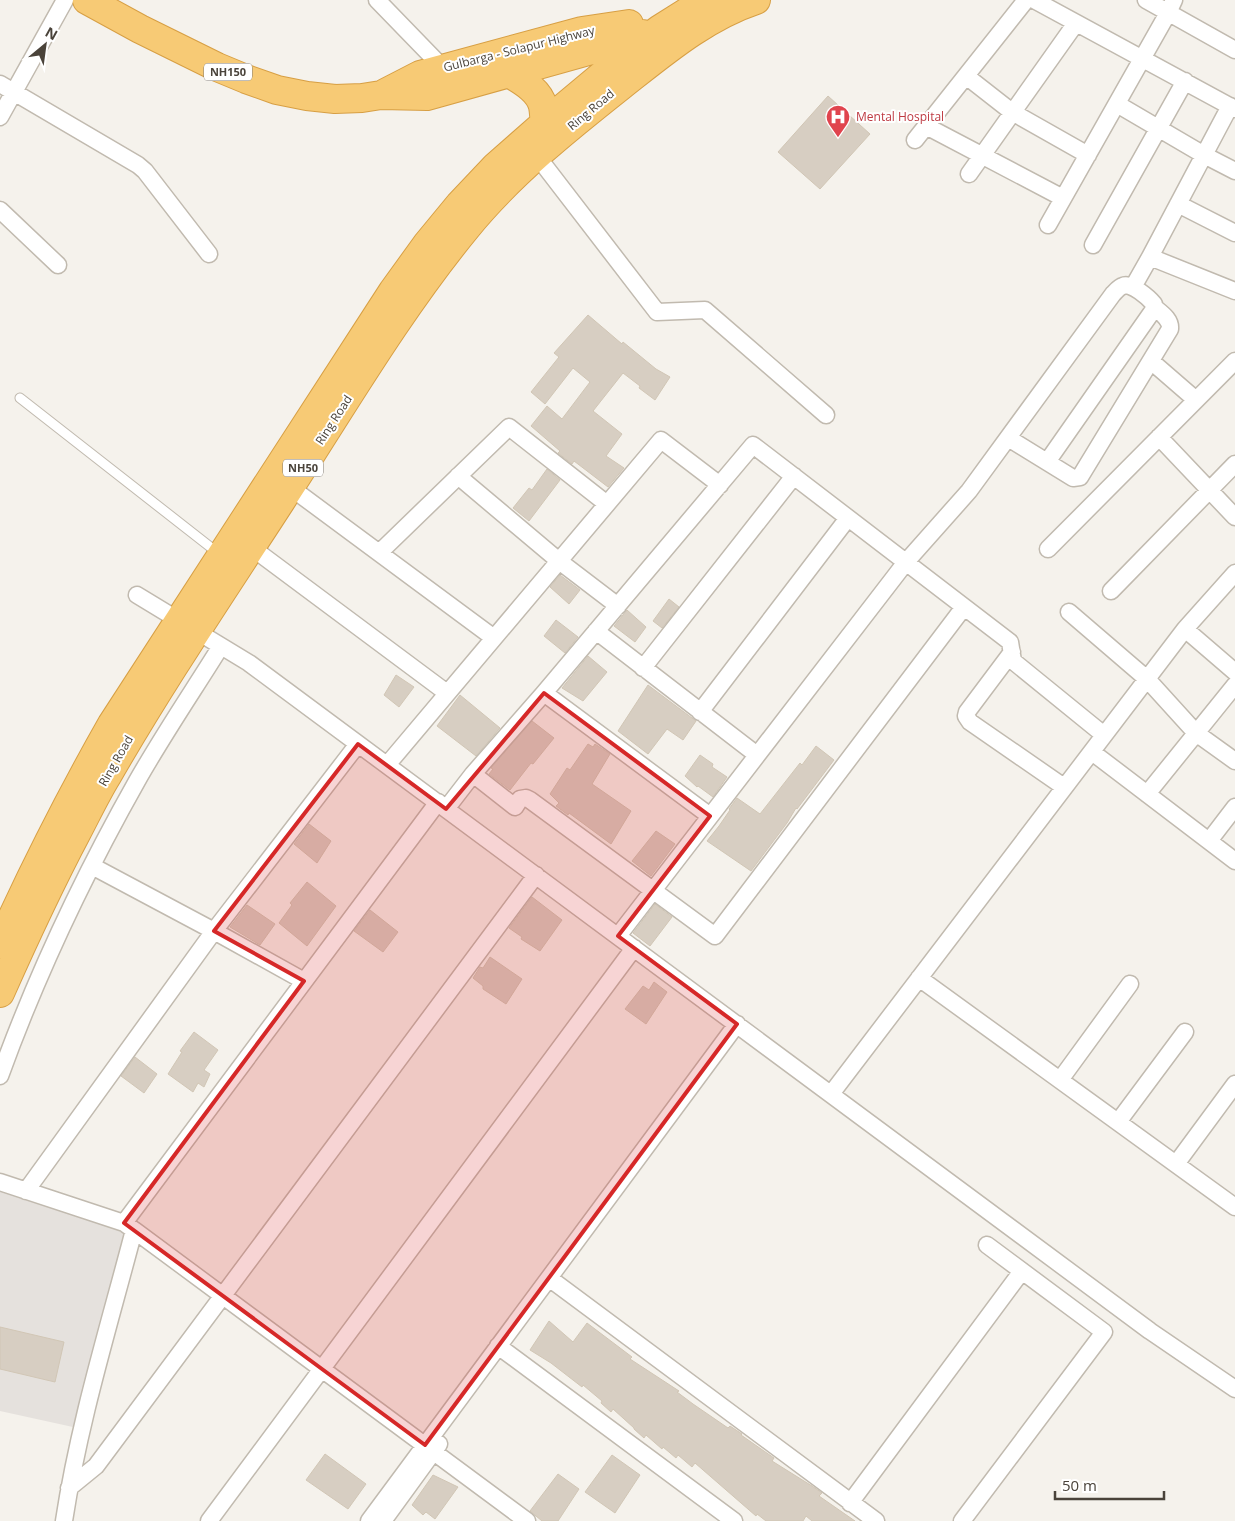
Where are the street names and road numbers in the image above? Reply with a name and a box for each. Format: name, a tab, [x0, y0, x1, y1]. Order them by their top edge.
street label: Gulbarga - Solapur Highway	[441, 21, 597, 76]
road number: NH150	[204, 64, 252, 80]
street label: Ring Road	[564, 85, 618, 134]
street label: Ring Road	[311, 392, 356, 448]
road number: NH50	[283, 459, 323, 476]
street label: Ring Road	[94, 732, 137, 789]

